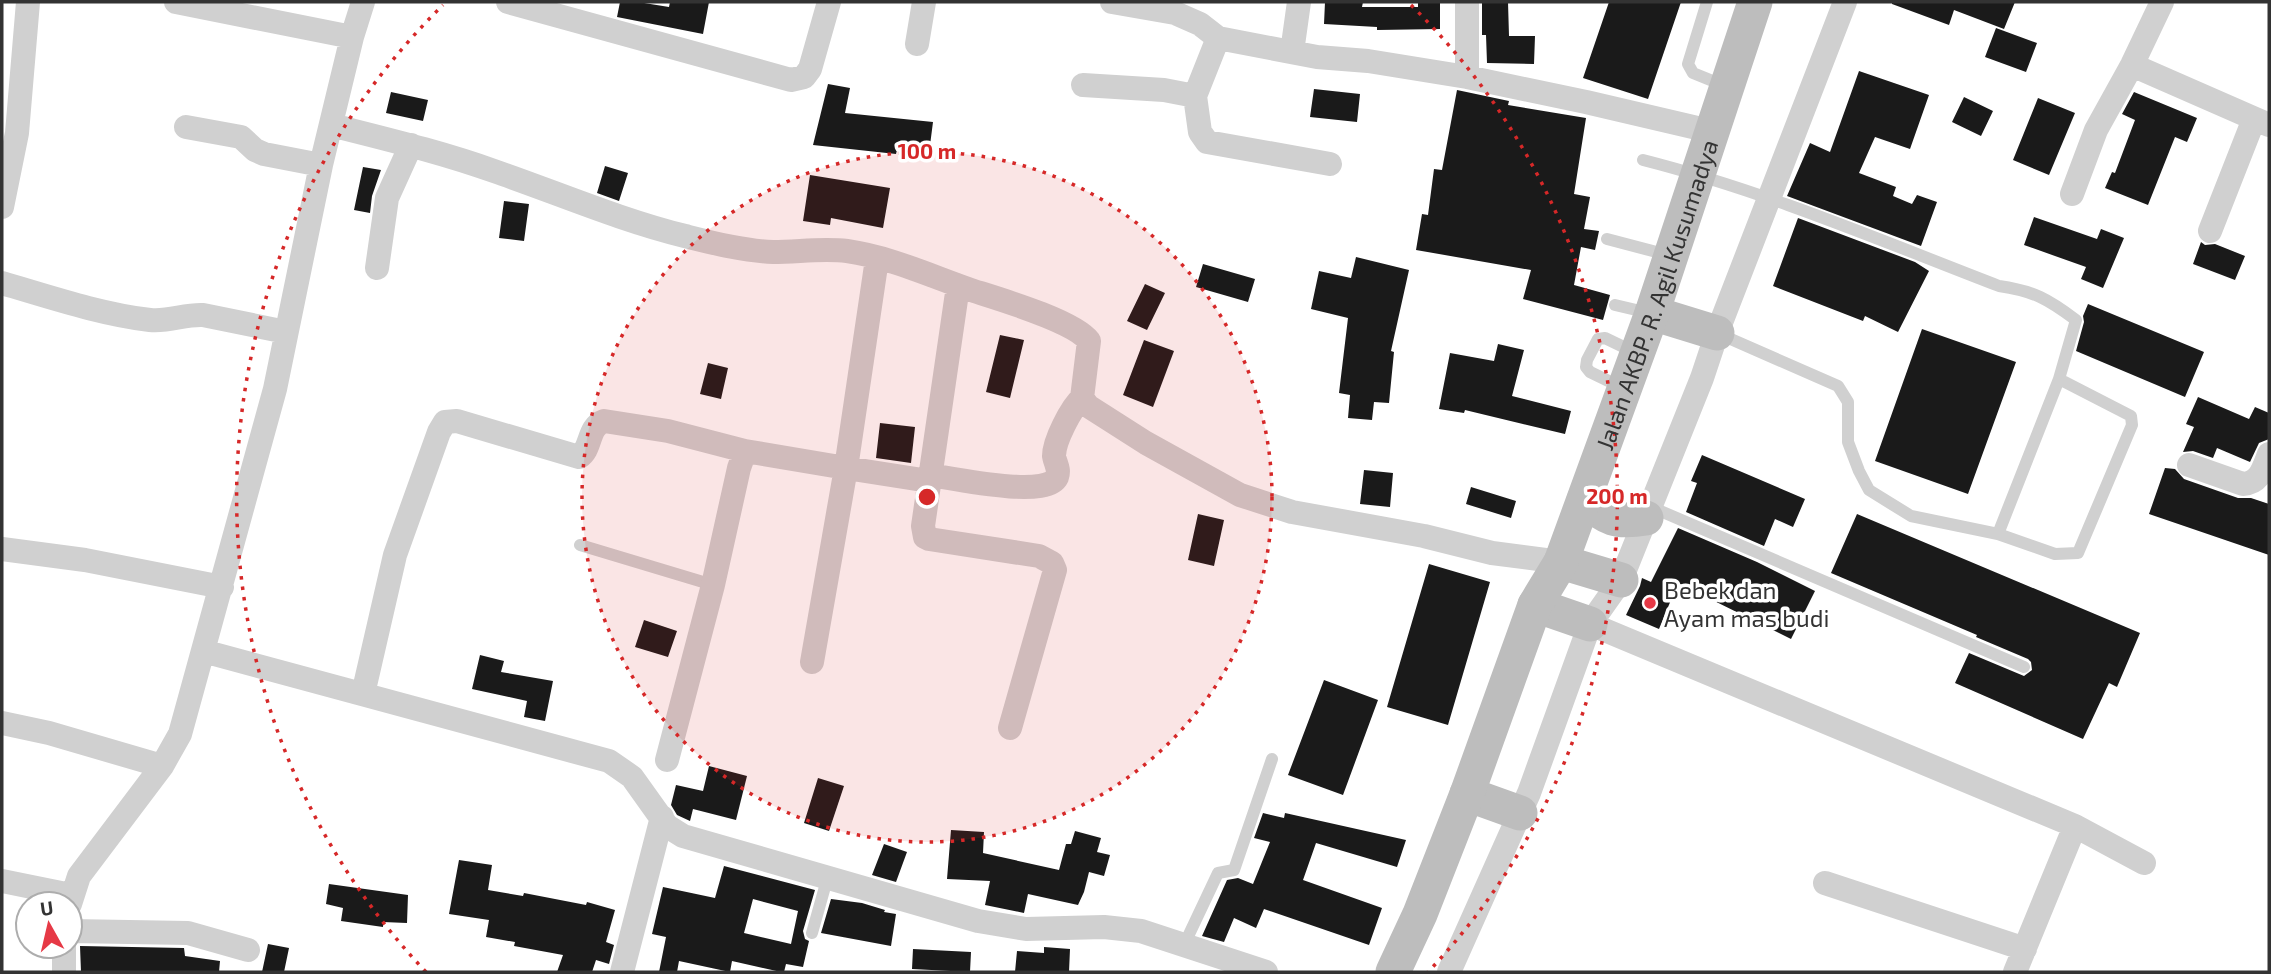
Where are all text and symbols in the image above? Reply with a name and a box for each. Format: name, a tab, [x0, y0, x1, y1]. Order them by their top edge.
street label: Jalan AKBP. R. Agil Kusumadya	[1589, 136, 1723, 453]
text: 100 m	[898, 138, 956, 163]
text: 200 m	[1586, 483, 1648, 508]
centre of rings	[915, 485, 939, 509]
place label: Bebek dan Ayam mas budi	[1664, 575, 1829, 632]
marker: Bebek dan Ayam mas budi	[1642, 595, 1658, 611]
north arrow	[14, 890, 84, 960]
text: U	[39, 895, 55, 920]

